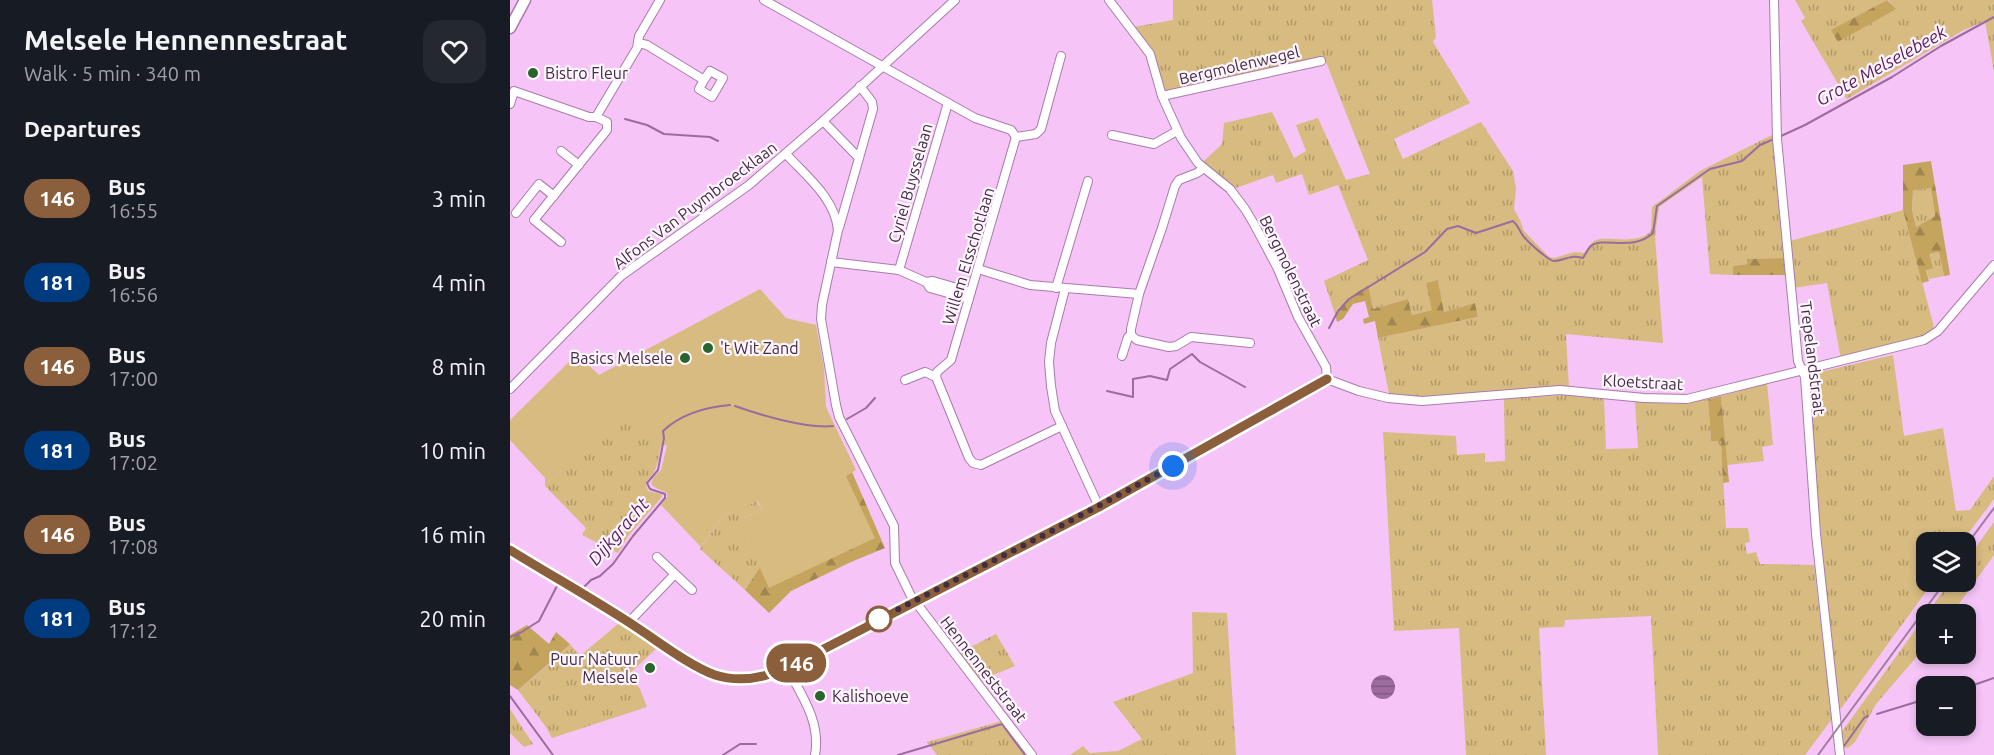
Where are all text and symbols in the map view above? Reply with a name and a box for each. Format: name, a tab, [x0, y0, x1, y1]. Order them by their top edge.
button: heart	[423, 20, 486, 83]
water label: Grote Melselebeek	[1812, 21, 1950, 109]
text: Melsele Hennennestraat	[24, 24, 347, 55]
street label: Bergmolenwegel	[1177, 42, 1301, 88]
text: Walk · 5 min · 340 m	[24, 62, 201, 85]
place label: Bistro Fleur	[545, 64, 628, 82]
marker: Bistro Fleur	[526, 66, 540, 80]
text: Departures	[24, 116, 141, 141]
street label: Cyriel Buysselaan	[884, 121, 936, 245]
street label: Alfons Van Puymbroecklaan	[610, 138, 780, 272]
text: Bus	[108, 174, 146, 199]
street label: Willem Elsschotlaan	[939, 185, 997, 327]
text: 146	[39, 186, 75, 210]
text: 3 min	[432, 186, 486, 211]
text: 16:55	[108, 199, 158, 222]
street label: Bergmolenstraat	[1256, 212, 1326, 330]
text: Bus	[108, 258, 146, 283]
text: 181	[39, 270, 75, 294]
text: 4 min	[432, 270, 486, 295]
text: 16:56	[108, 283, 158, 306]
street label: Trepelandstraat	[1797, 300, 1829, 417]
place label: 't Wit Zand	[720, 339, 799, 357]
marker: 't Wit Zand	[701, 341, 715, 355]
text: Bus	[108, 342, 146, 367]
place label: Basics Melsele	[570, 349, 673, 367]
marker: Basics Melsele	[678, 351, 692, 365]
text: 146	[39, 354, 75, 378]
text: 8 min	[432, 354, 486, 379]
text: 17:00	[108, 367, 158, 390]
street label: Kloetstraat	[1602, 371, 1684, 393]
text: Bus	[108, 426, 146, 451]
text: 181	[39, 438, 75, 462]
text: 10 min	[419, 438, 486, 463]
text: 17:02	[108, 451, 158, 474]
your location	[1158, 451, 1188, 481]
water label: Dijkgracht	[584, 493, 653, 569]
text: Bus	[108, 510, 146, 535]
text: 146	[39, 522, 75, 546]
text: 16 min	[419, 522, 486, 547]
map controls	[1916, 532, 1976, 736]
button: layers	[1916, 532, 1976, 592]
text: 17:08	[108, 535, 158, 558]
text: Bus	[108, 594, 146, 619]
button: +	[1916, 604, 1976, 664]
text: 181	[39, 606, 75, 630]
text: 20 min	[419, 606, 486, 631]
unlabelled marker	[866, 606, 892, 632]
street label: Hennenneststraat	[937, 612, 1031, 726]
text: 17:12	[108, 619, 158, 642]
line badge: 146	[762, 644, 830, 682]
place label: Puur Natuur Melsele	[550, 650, 638, 686]
text: 146	[778, 651, 814, 675]
marker: Puur Natuur Melsele	[643, 661, 657, 675]
button: −	[1916, 676, 1976, 736]
place label: Kalishoeve	[832, 687, 909, 705]
marker: Kalishoeve	[813, 689, 827, 703]

